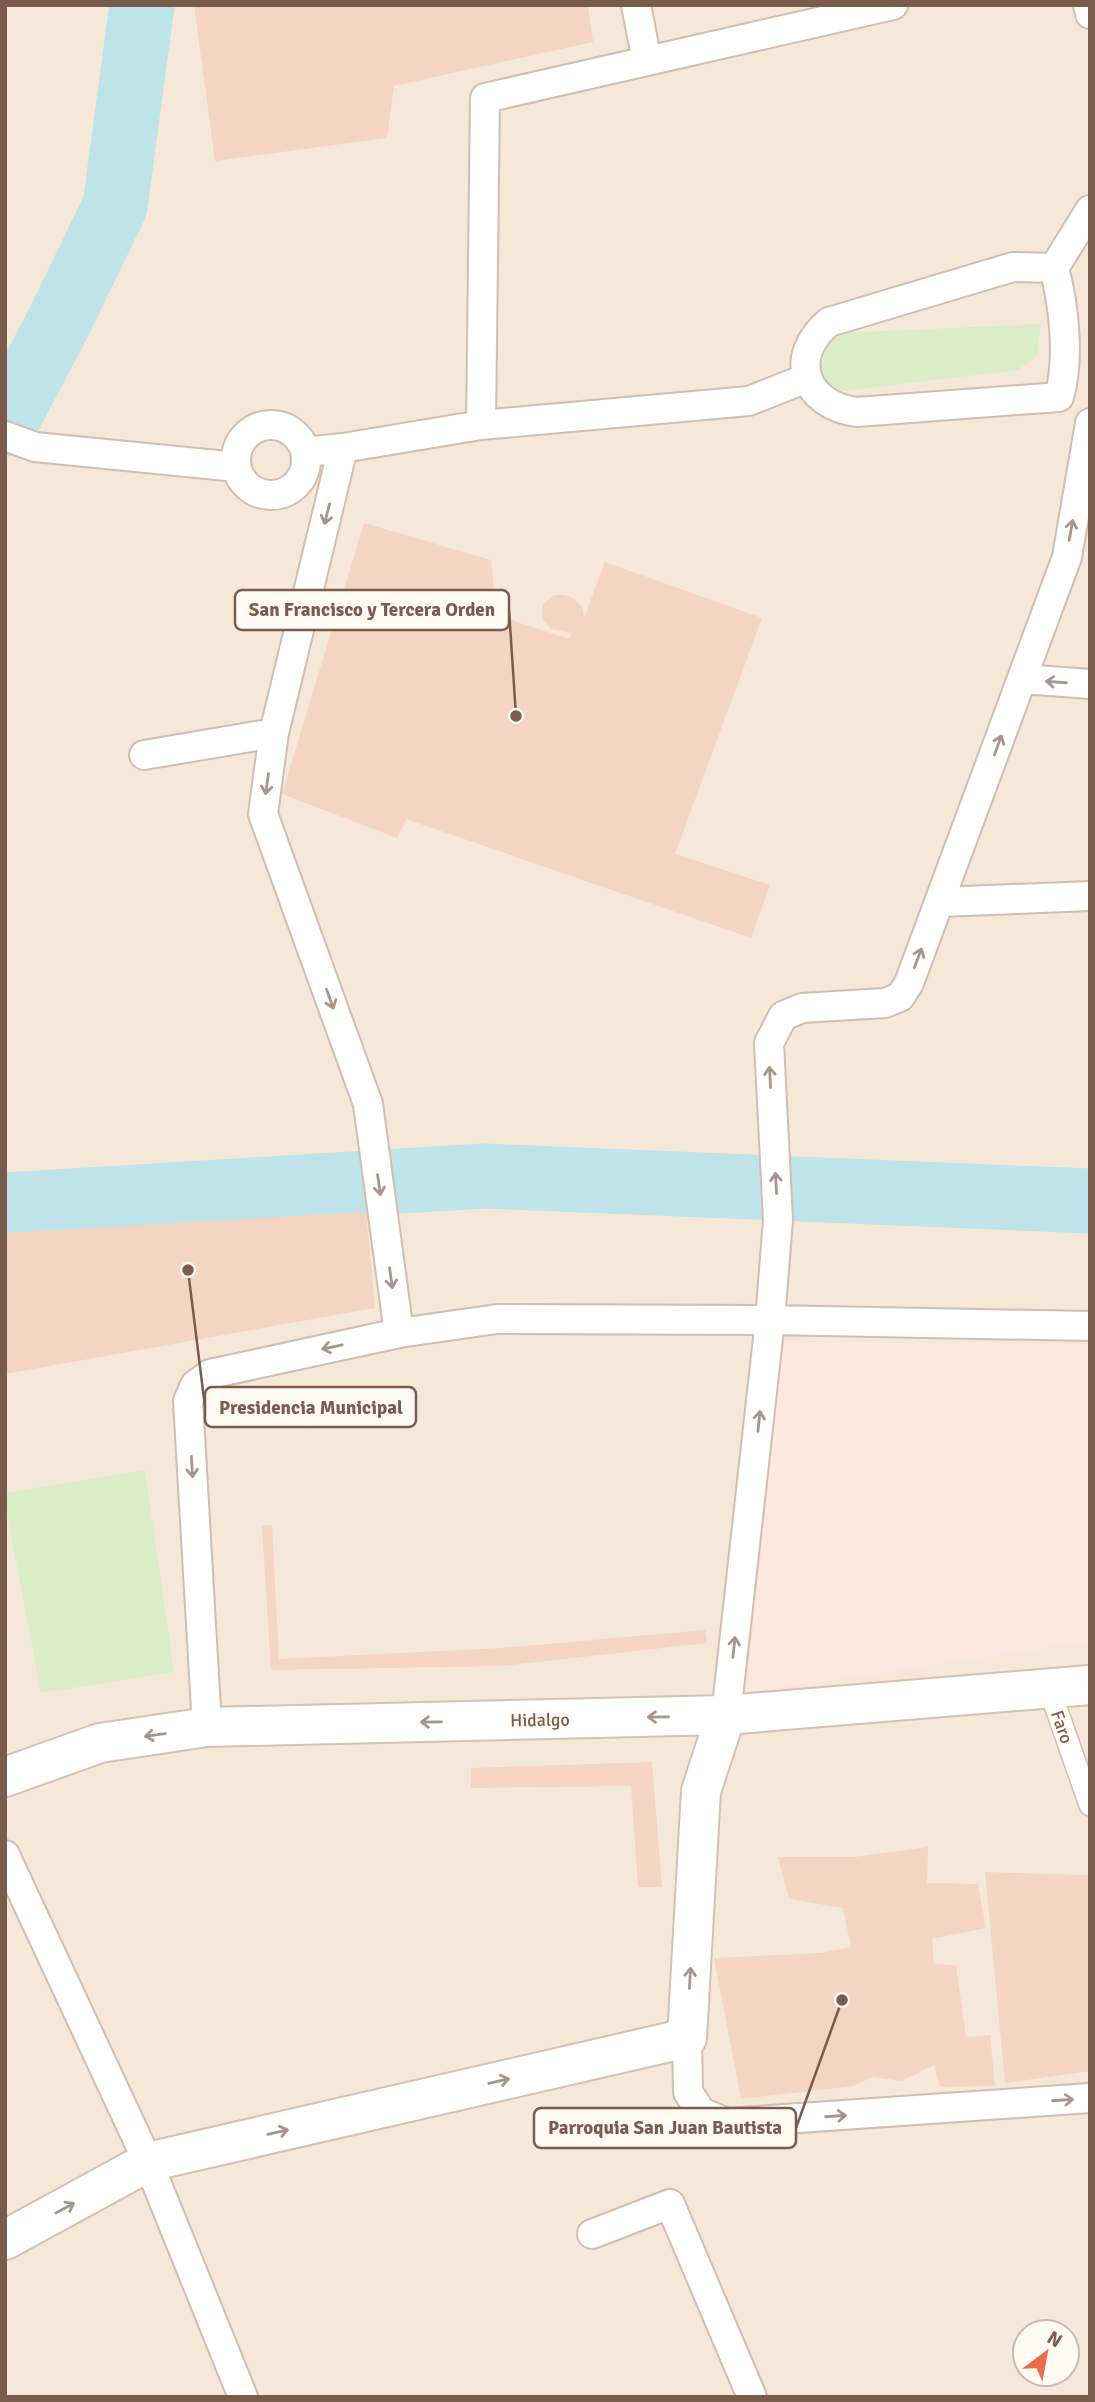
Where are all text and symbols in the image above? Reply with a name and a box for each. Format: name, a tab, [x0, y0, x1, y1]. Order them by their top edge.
one-way arrow	[320, 502, 333, 525]
one-way arrow	[1065, 519, 1078, 542]
callout: San Francisco y Tercera Orden	[235, 590, 509, 630]
text: San Francisco y Tercera Orden	[249, 598, 495, 622]
one-way arrow	[1044, 675, 1067, 688]
one-way arrow	[992, 735, 1005, 757]
one-way arrow	[260, 772, 273, 795]
one-way arrow	[913, 948, 926, 970]
one-way arrow	[325, 988, 337, 1010]
one-way arrow	[764, 1065, 777, 1088]
one-way arrow	[769, 1171, 782, 1194]
one-way arrow	[372, 1173, 385, 1196]
one-way arrow	[385, 1266, 398, 1289]
one-way arrow	[321, 1341, 344, 1355]
callout: Presidencia Municipal	[205, 1387, 416, 1427]
text: Presidencia Municipal	[219, 1396, 403, 1420]
one-way arrow	[752, 1411, 765, 1433]
one-way arrow	[185, 1455, 198, 1478]
one-way arrow	[727, 1637, 740, 1659]
street label: Hidalgo	[510, 1708, 570, 1732]
street label: Faro	[1046, 1708, 1078, 1746]
one-way arrow	[647, 1710, 670, 1724]
one-way arrow	[419, 1715, 442, 1729]
one-way arrow	[144, 1728, 167, 1741]
one-way arrow	[684, 1968, 697, 1990]
one-way arrow	[488, 2074, 510, 2087]
one-way arrow	[1051, 2093, 1074, 2106]
callout: Parroquia San Juan Bautista	[534, 2108, 796, 2148]
one-way arrow	[824, 2109, 847, 2122]
text: Parroquia San Juan Bautista	[548, 2116, 782, 2140]
one-way arrow	[266, 2125, 289, 2139]
one-way arrow	[54, 2201, 75, 2214]
north arrow	[1011, 2318, 1081, 2388]
text: N	[1043, 2326, 1066, 2353]

